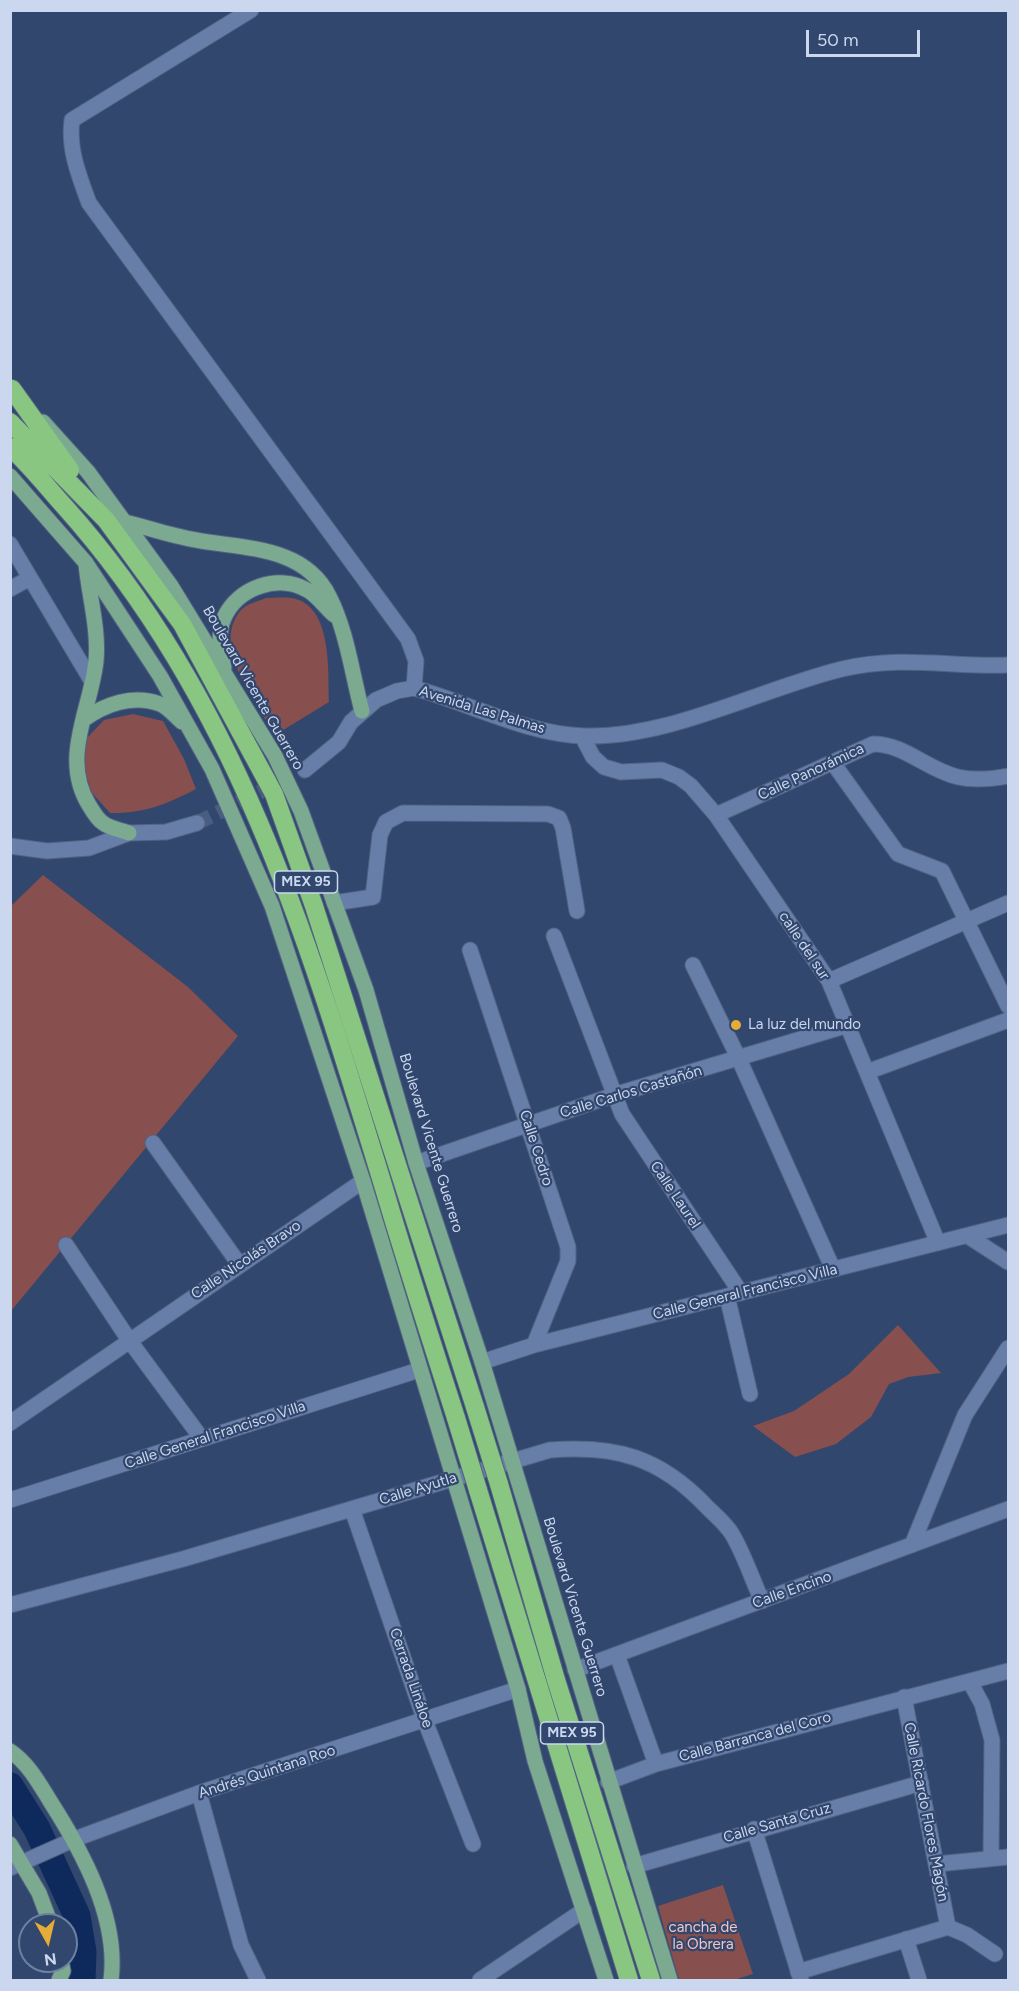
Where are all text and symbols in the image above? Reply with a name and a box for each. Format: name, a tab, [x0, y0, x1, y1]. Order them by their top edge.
scale bar	[809, 18, 923, 56]
text: 50 m	[817, 29, 859, 51]
street label: Boulevard Vicente Guerrero	[199, 603, 307, 773]
street label: Avenida Las Palmas	[417, 682, 547, 738]
street label: Calle Panorámica	[755, 740, 867, 804]
road number: MEX 95	[274, 871, 338, 893]
street label: calle del sur	[775, 908, 833, 984]
place label: La luz del mundo	[748, 1016, 861, 1034]
marker: La luz del mundo	[729, 1018, 743, 1032]
street label: Boulevard Vicente Guerrero	[395, 1051, 467, 1235]
street label: Calle Carlos Castañón	[558, 1062, 704, 1122]
street label: Calle Cedro	[515, 1108, 557, 1188]
street label: Calle Laurel	[646, 1158, 704, 1232]
street label: Calle Nicolás Bravo	[188, 1217, 304, 1303]
street label: Calle General Francisco Villa	[651, 1260, 839, 1324]
street label: Calle General Francisco Villa	[122, 1397, 308, 1473]
street label: Calle Ayutla	[377, 1469, 459, 1509]
street label: Boulevard Vicente Guerrero	[539, 1515, 611, 1699]
street label: Calle Encino	[750, 1567, 834, 1613]
street label: Cerrada Lináloe	[385, 1626, 437, 1730]
street label: Calle Barranca del Coro	[677, 1708, 833, 1766]
street label: Calle Ricardo Flores Magón	[900, 1721, 952, 1903]
road number: MEX 95	[540, 1722, 604, 1744]
street label: Andrés Quintana Roo	[196, 1741, 338, 1803]
street label: Calle Santa Cruz	[721, 1799, 833, 1847]
north arrow	[18, 1913, 78, 1973]
park label: cancha de la Obrera	[669, 1919, 737, 1954]
text: N	[43, 1949, 58, 1970]

